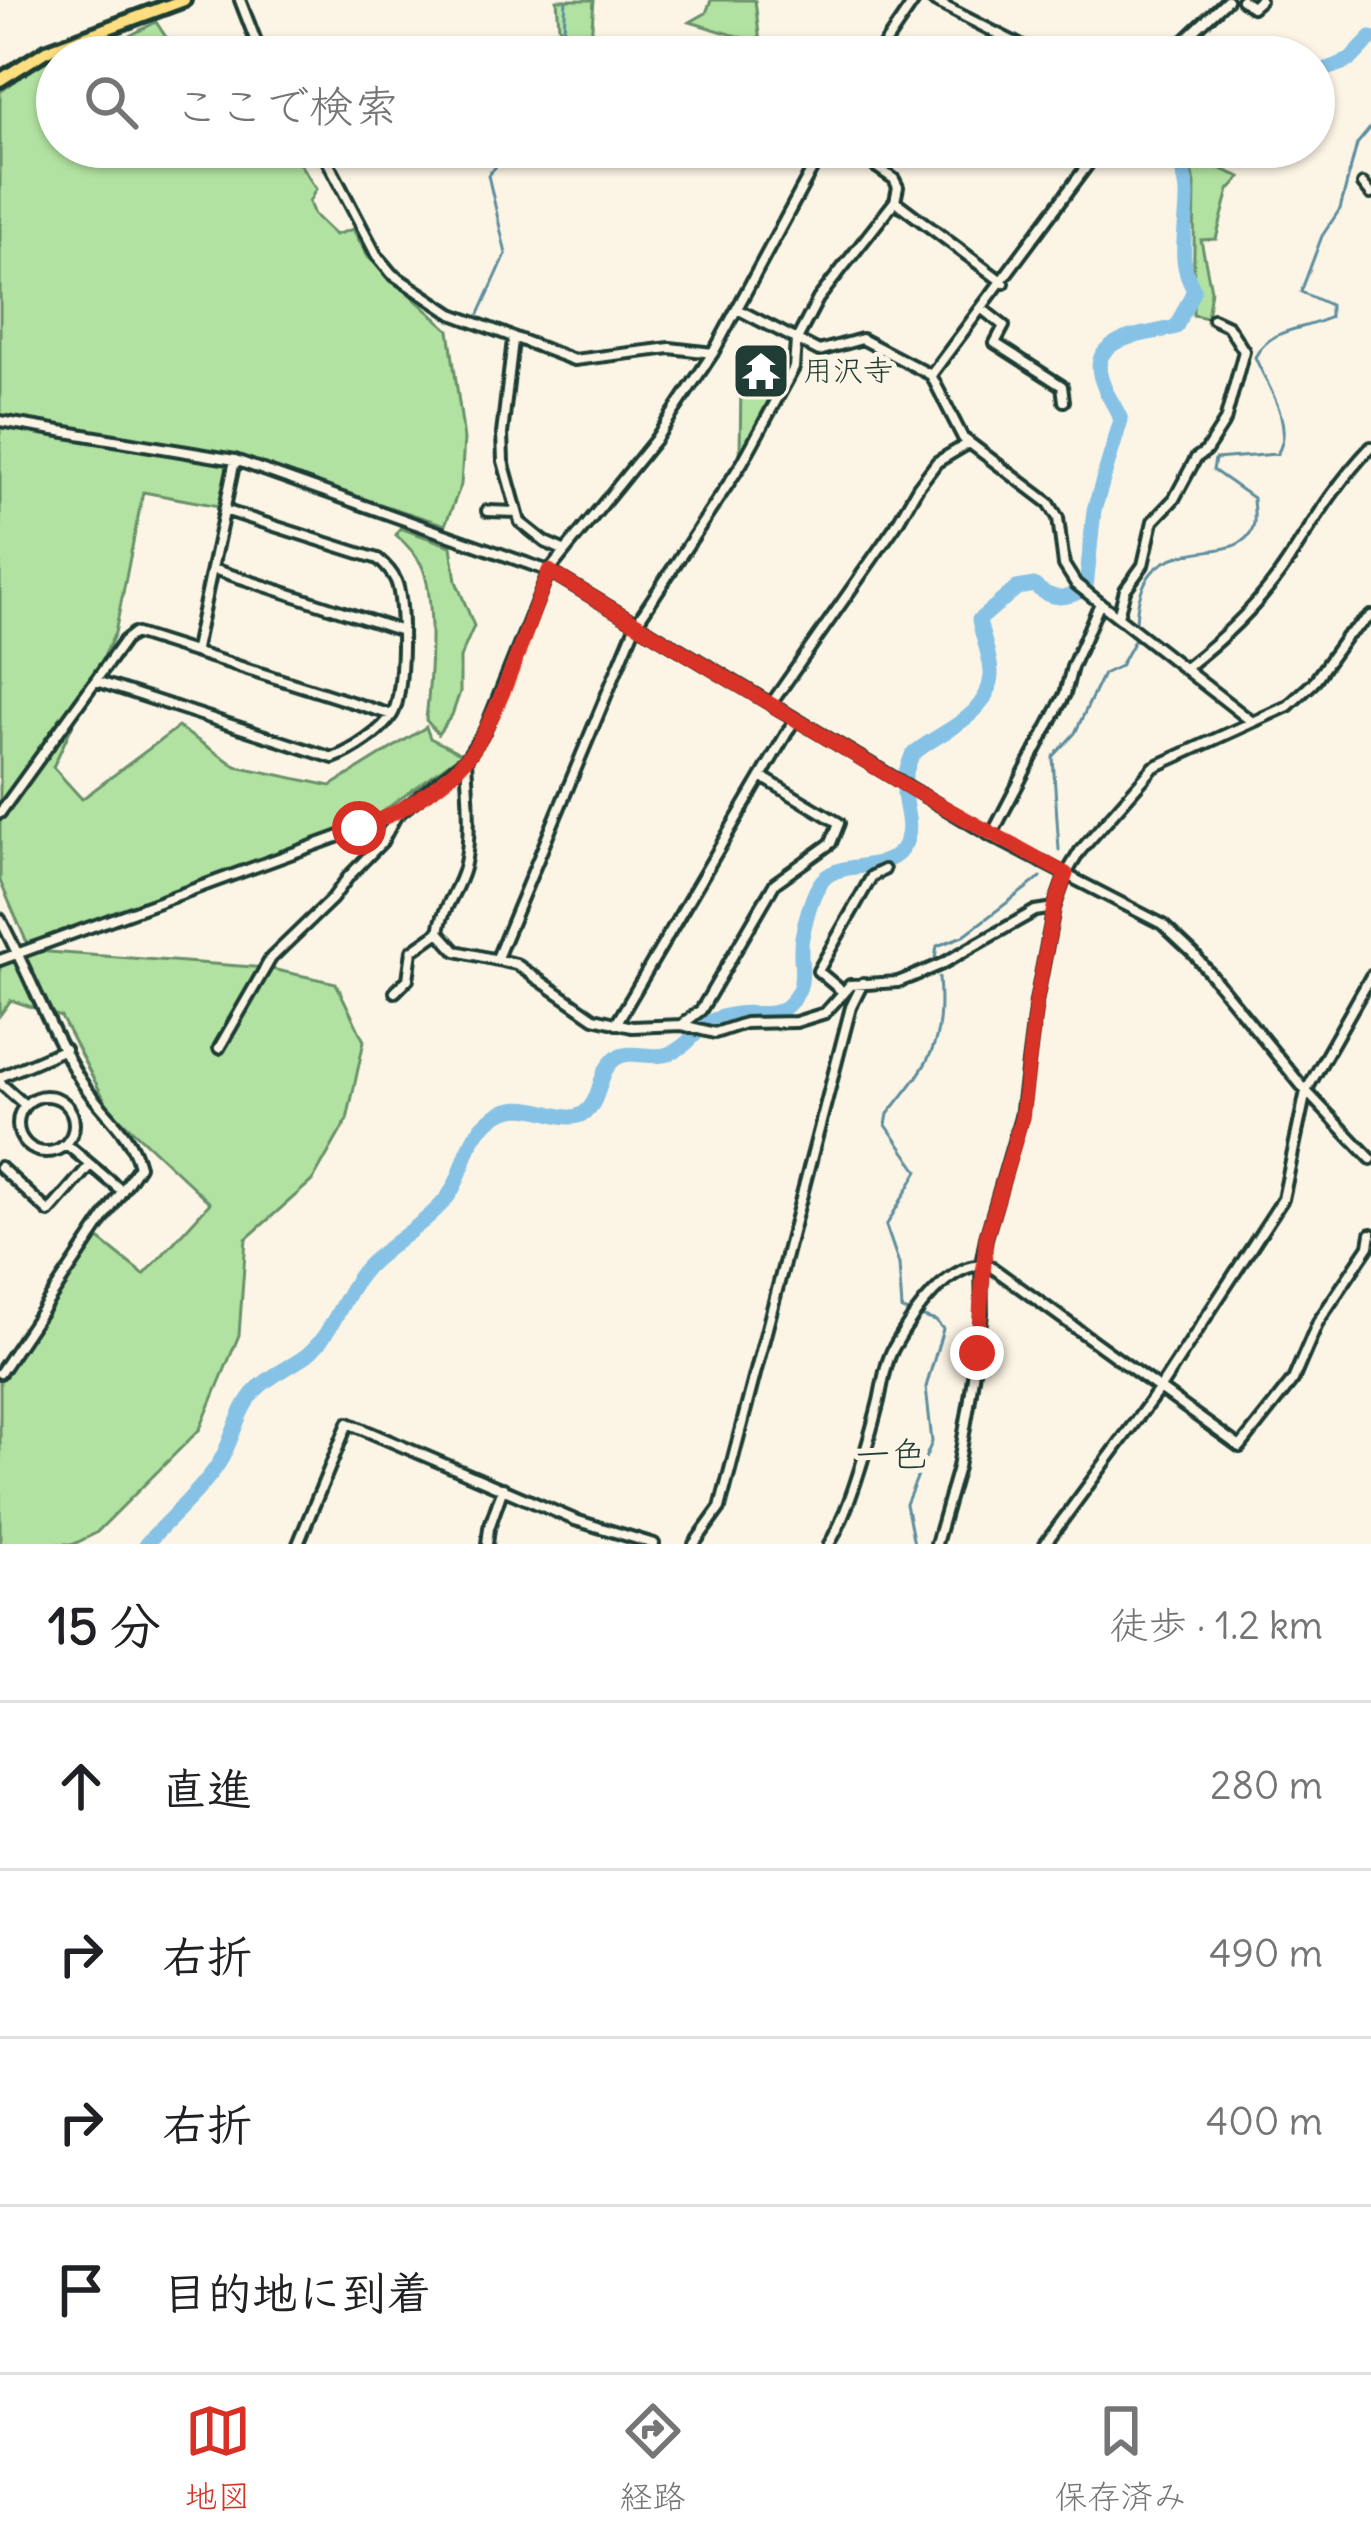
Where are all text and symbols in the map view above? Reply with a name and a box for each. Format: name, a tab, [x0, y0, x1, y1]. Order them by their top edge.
search box	[36, 36, 1335, 168]
icon: search	[78, 69, 144, 135]
text: ここで検索	[174, 78, 399, 134]
temple icon: 用沢寺	[730, 340, 792, 402]
place label: 用沢寺	[803, 351, 893, 389]
route start	[332, 801, 386, 855]
route end	[950, 1326, 1004, 1380]
district label: 一色	[855, 1432, 927, 1477]
text: 15 分	[48, 1594, 161, 1658]
text: 徒歩 · 1.2 km	[1109, 1601, 1323, 1650]
icon: ahead	[48, 1753, 114, 1819]
text: 直進	[162, 1761, 252, 1817]
text: 280 m	[1210, 1761, 1323, 1810]
icon: right	[48, 1921, 114, 1987]
text: 右折	[162, 1929, 252, 1985]
text: 490 m	[1209, 1929, 1323, 1978]
icon: right	[48, 2089, 114, 2155]
text: 右折	[162, 2097, 252, 2153]
text: 400 m	[1206, 2097, 1323, 2146]
icon: arrive	[48, 2257, 114, 2323]
text: 目的地に到着	[162, 2265, 432, 2321]
tab: 地図	[185, 2398, 251, 2518]
tab: 経路	[620, 2398, 686, 2518]
tab: 保存済み	[1055, 2398, 1187, 2518]

